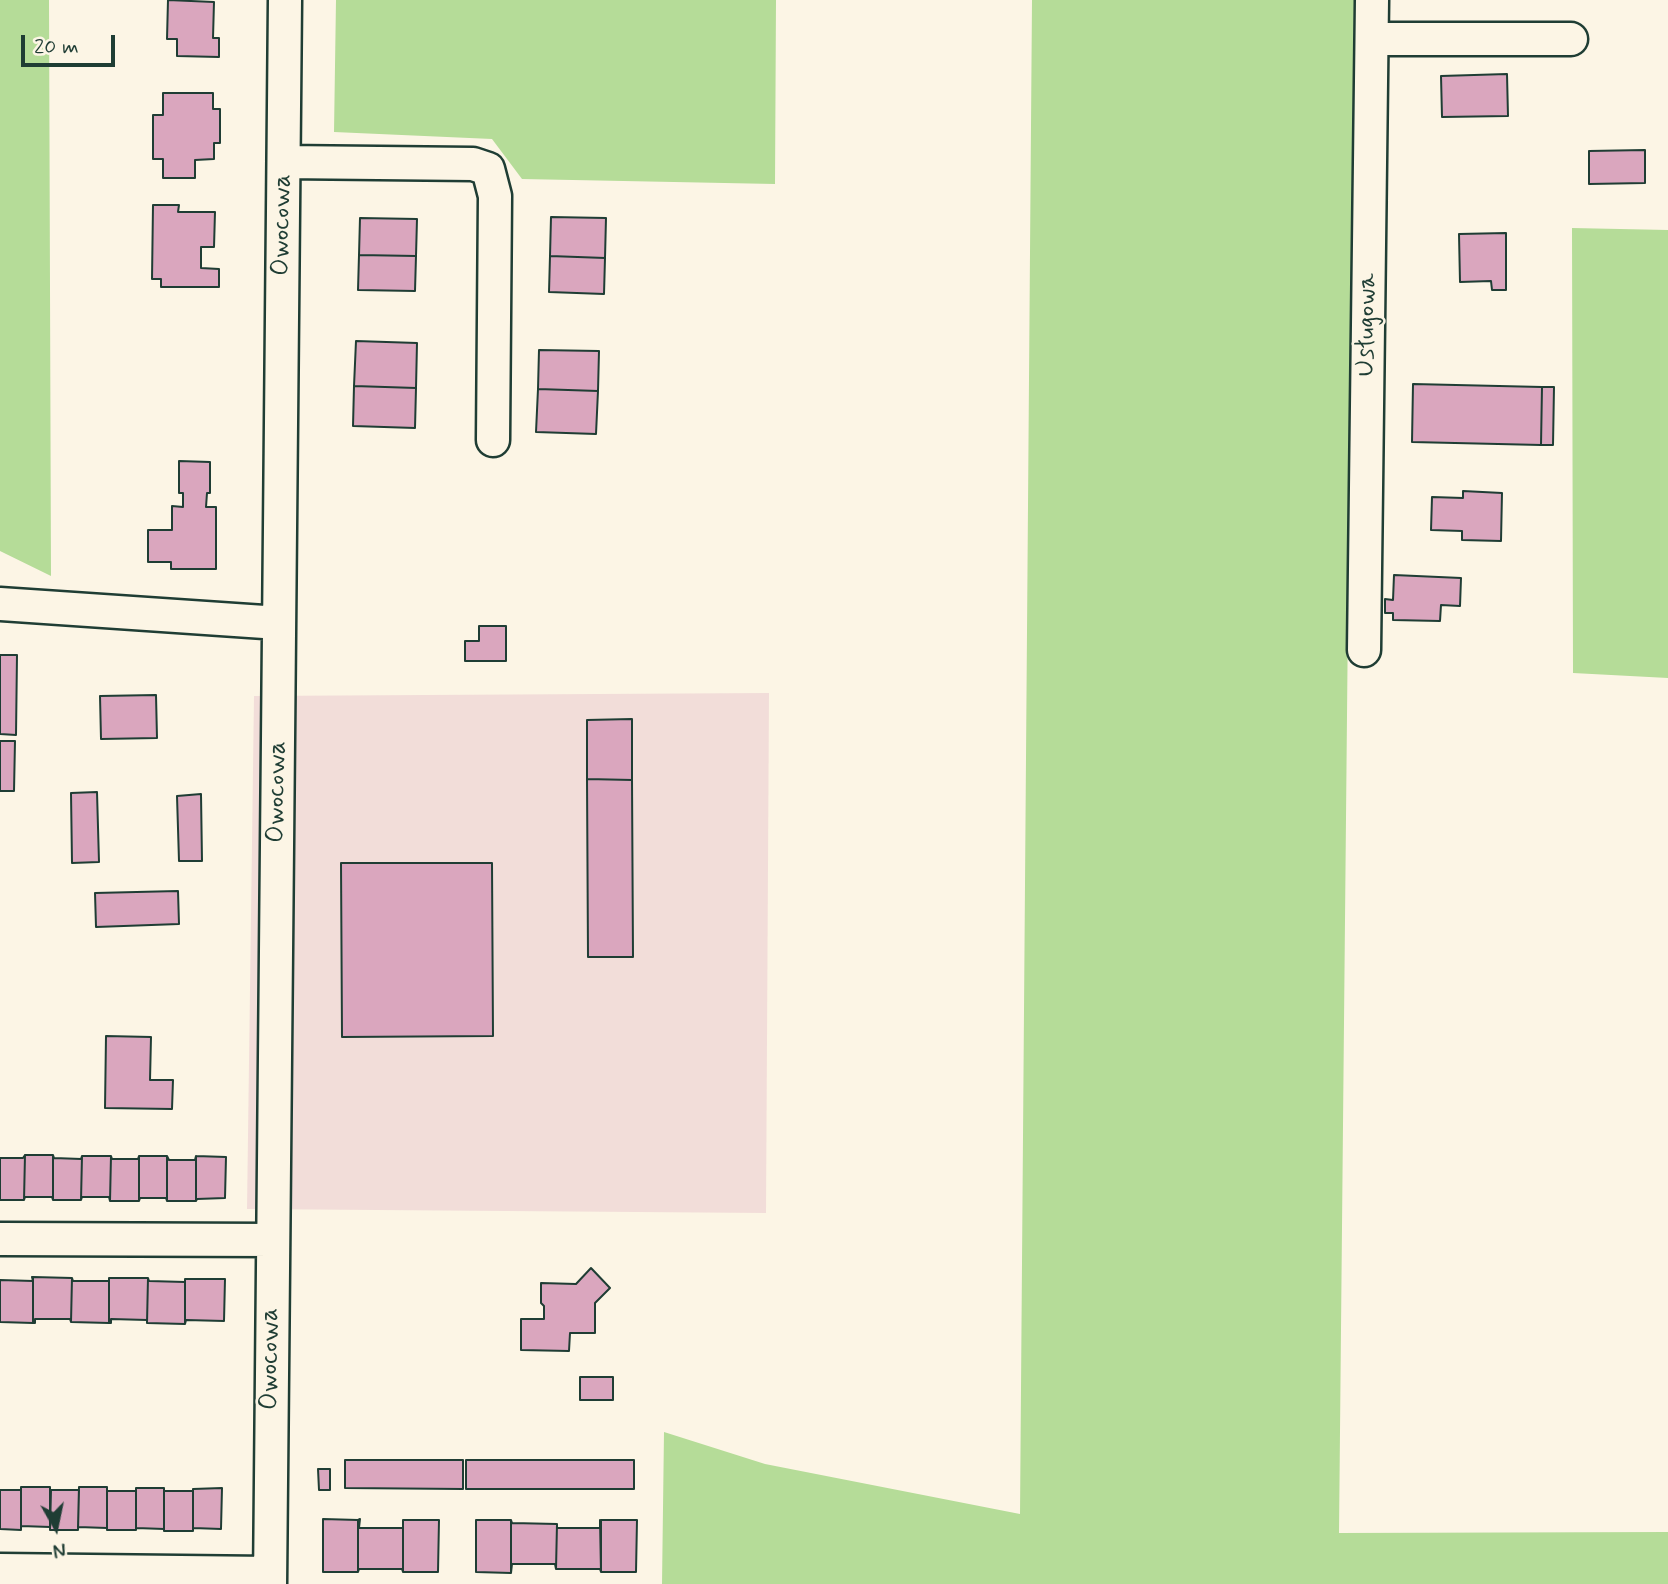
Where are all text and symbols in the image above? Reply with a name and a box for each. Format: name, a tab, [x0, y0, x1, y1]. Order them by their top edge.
scale bar	[24, 21, 119, 65]
text: 20 m	[34, 33, 79, 61]
street label: Owocowa	[267, 174, 299, 276]
street label: Usługowa	[1352, 273, 1384, 377]
street label: Owocowa	[262, 741, 294, 843]
street label: Owocowa	[256, 1308, 288, 1410]
north arrow	[21, 1493, 91, 1563]
text: N	[51, 1536, 68, 1563]

